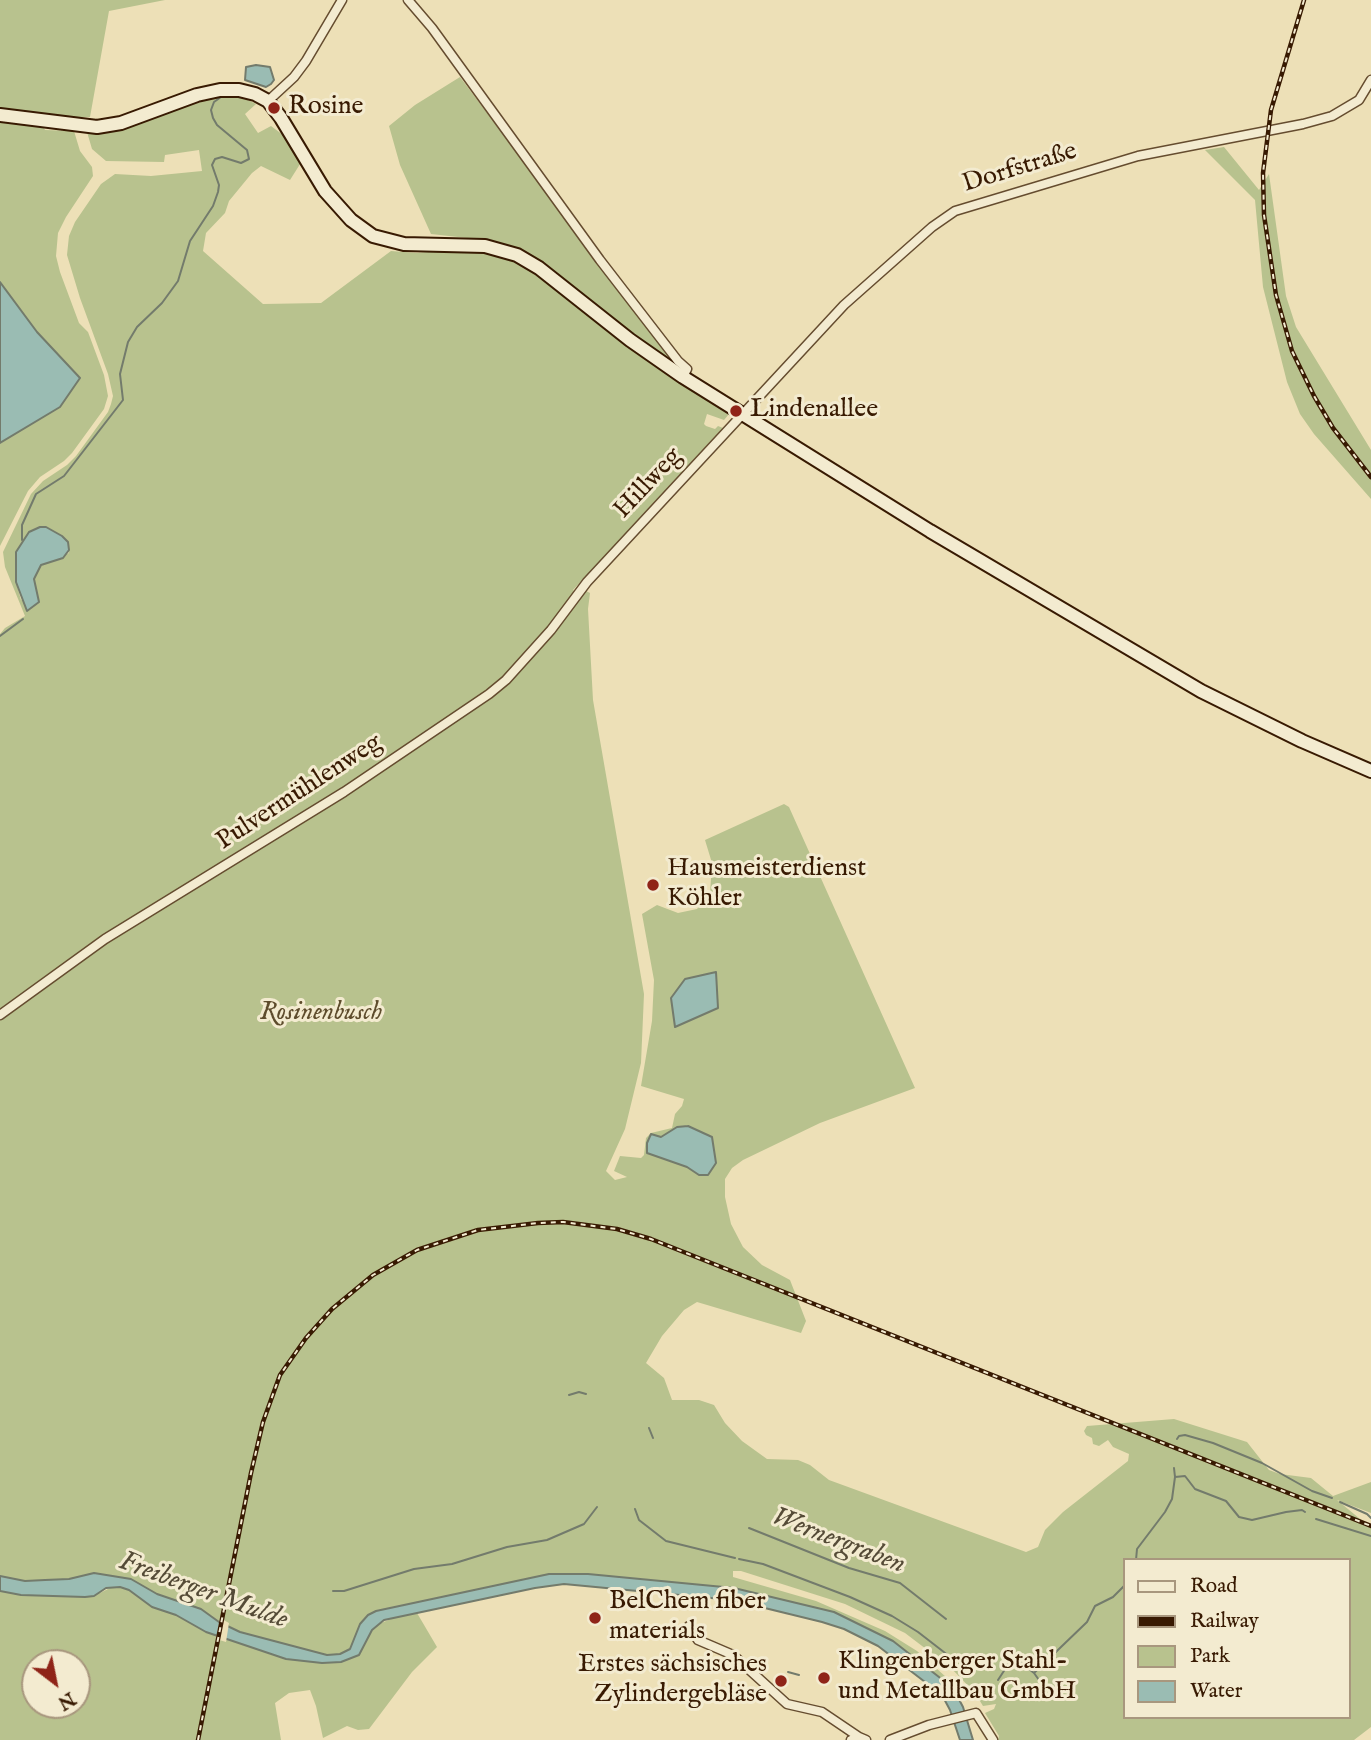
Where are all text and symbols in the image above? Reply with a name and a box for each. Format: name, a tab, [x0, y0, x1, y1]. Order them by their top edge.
place label: Rosine	[288, 92, 364, 124]
marker: Rosine	[266, 100, 282, 116]
street label: Dorfstraße	[959, 137, 1081, 201]
place label: Lindenallee	[750, 395, 878, 427]
marker: Lindenallee	[728, 403, 744, 419]
street label: Hillweg	[608, 442, 690, 526]
street label: Pulvermühlenweg	[211, 728, 389, 858]
place label: Hausmeisterdienst Köhler	[667, 854, 866, 916]
marker: Hausmeisterdienst Köhler	[645, 877, 661, 893]
park label: Rosinenbusch	[260, 998, 382, 1030]
water label: Wernergraben	[766, 1501, 910, 1583]
water label: Freiberger Mulde	[114, 1546, 292, 1638]
legend	[1122, 1558, 1350, 1719]
text: Road	[1190, 1573, 1237, 1600]
place label: BelChem fiber materials	[609, 1587, 766, 1648]
text: Railway	[1190, 1608, 1259, 1635]
marker: BelChem fiber materials	[587, 1610, 603, 1626]
text: Park	[1190, 1643, 1230, 1670]
place label: Klingenberger Stahl- und Metallbau GmbH	[838, 1647, 1076, 1708]
north arrow	[21, 1649, 91, 1719]
place label: Erstes sächsisches Zylindergebläse	[578, 1650, 767, 1712]
marker: Klingenberger Stahl- und Metallbau GmbH	[816, 1670, 832, 1686]
marker: Erstes sächsisches Zylindergebläse	[773, 1673, 789, 1689]
text: Water	[1190, 1678, 1242, 1705]
text: N	[53, 1686, 79, 1715]

